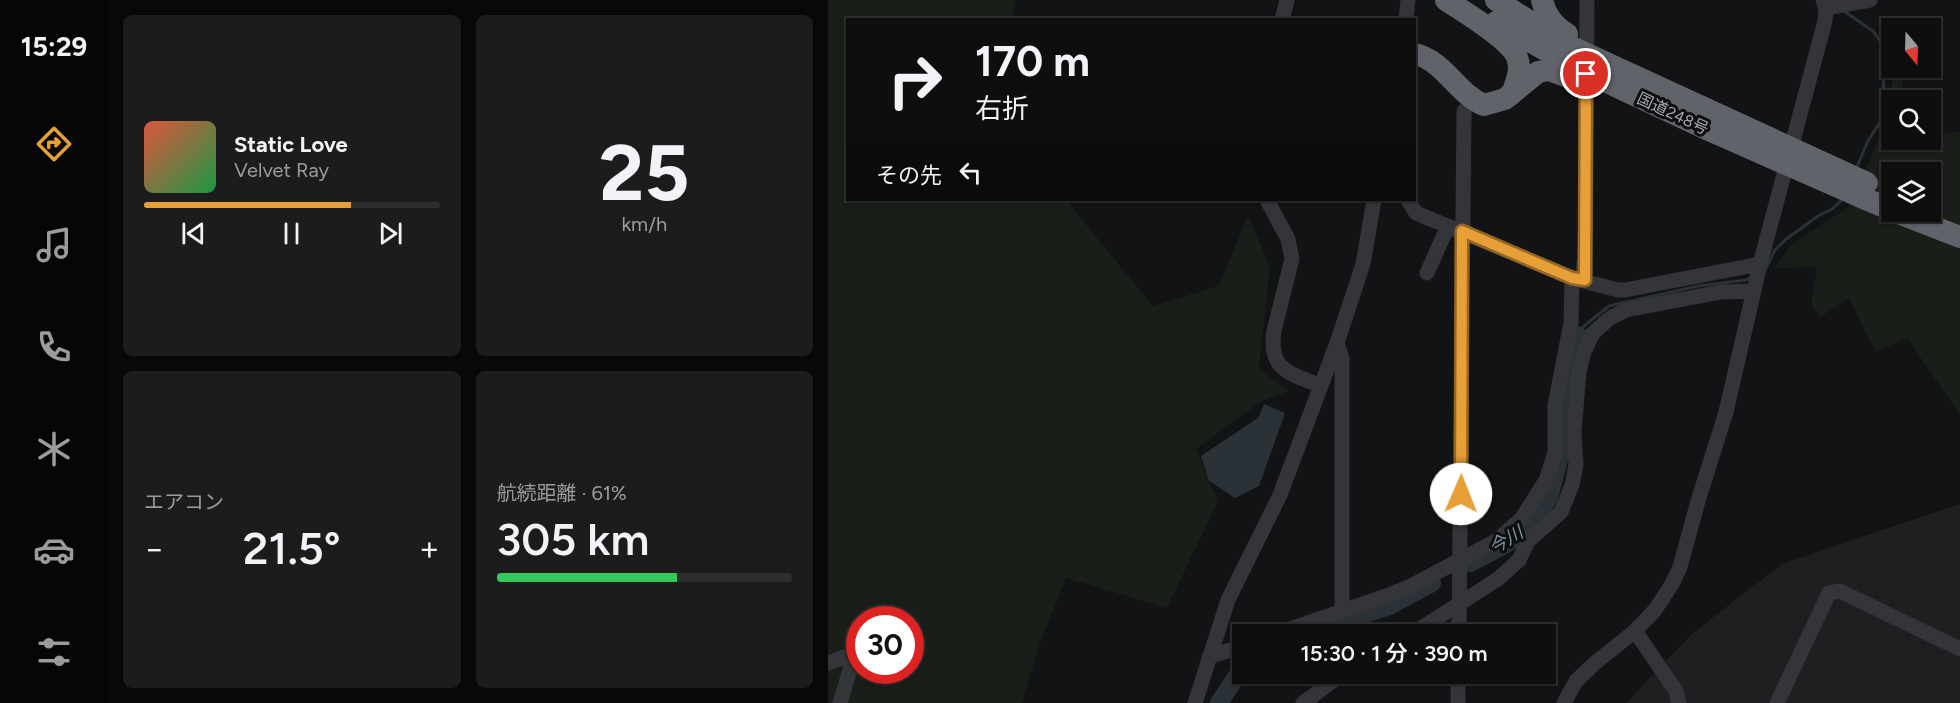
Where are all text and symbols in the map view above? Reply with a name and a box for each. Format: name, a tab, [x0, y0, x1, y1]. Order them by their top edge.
north arrow	[1881, 18, 1941, 78]
map controls	[1881, 18, 1941, 222]
text: 15:29	[21, 30, 87, 63]
text: 170 m	[975, 36, 1090, 87]
icon: right	[876, 42, 954, 120]
pin	[1560, 48, 1611, 99]
icon: arrive	[1569, 57, 1602, 90]
street label: 国道248号	[1634, 89, 1712, 138]
button: search	[1881, 90, 1941, 150]
text: 右折	[975, 92, 1029, 125]
icon: directions	[33, 123, 75, 165]
text: 25	[599, 126, 689, 220]
text: Static Love	[234, 131, 348, 158]
icon: left	[954, 156, 987, 189]
text: Velvet Ray	[234, 158, 329, 182]
text: その先	[876, 162, 942, 189]
button: layers	[1881, 162, 1941, 222]
text: km/h	[621, 212, 667, 236]
icon: previous	[177, 217, 210, 250]
icon: pause	[275, 217, 308, 250]
icon: next	[374, 217, 407, 250]
icon: music	[33, 224, 75, 266]
icon: phone	[33, 326, 75, 368]
icon: climate	[33, 428, 75, 470]
position arrow	[1429, 462, 1493, 526]
text: 航続距離 · 61%	[497, 481, 627, 505]
text: エアコン	[144, 490, 224, 514]
text: 305 km	[497, 512, 649, 566]
water label: 今川	[1485, 520, 1529, 559]
text: 21.5°	[243, 521, 341, 575]
icon: car	[33, 529, 75, 571]
text: −	[144, 529, 165, 568]
text: +	[419, 529, 440, 568]
speed limit sign: 30	[846, 606, 924, 684]
icon: filters	[33, 631, 75, 673]
text: 15:30 · 1 分 · 390 m	[1301, 640, 1487, 667]

